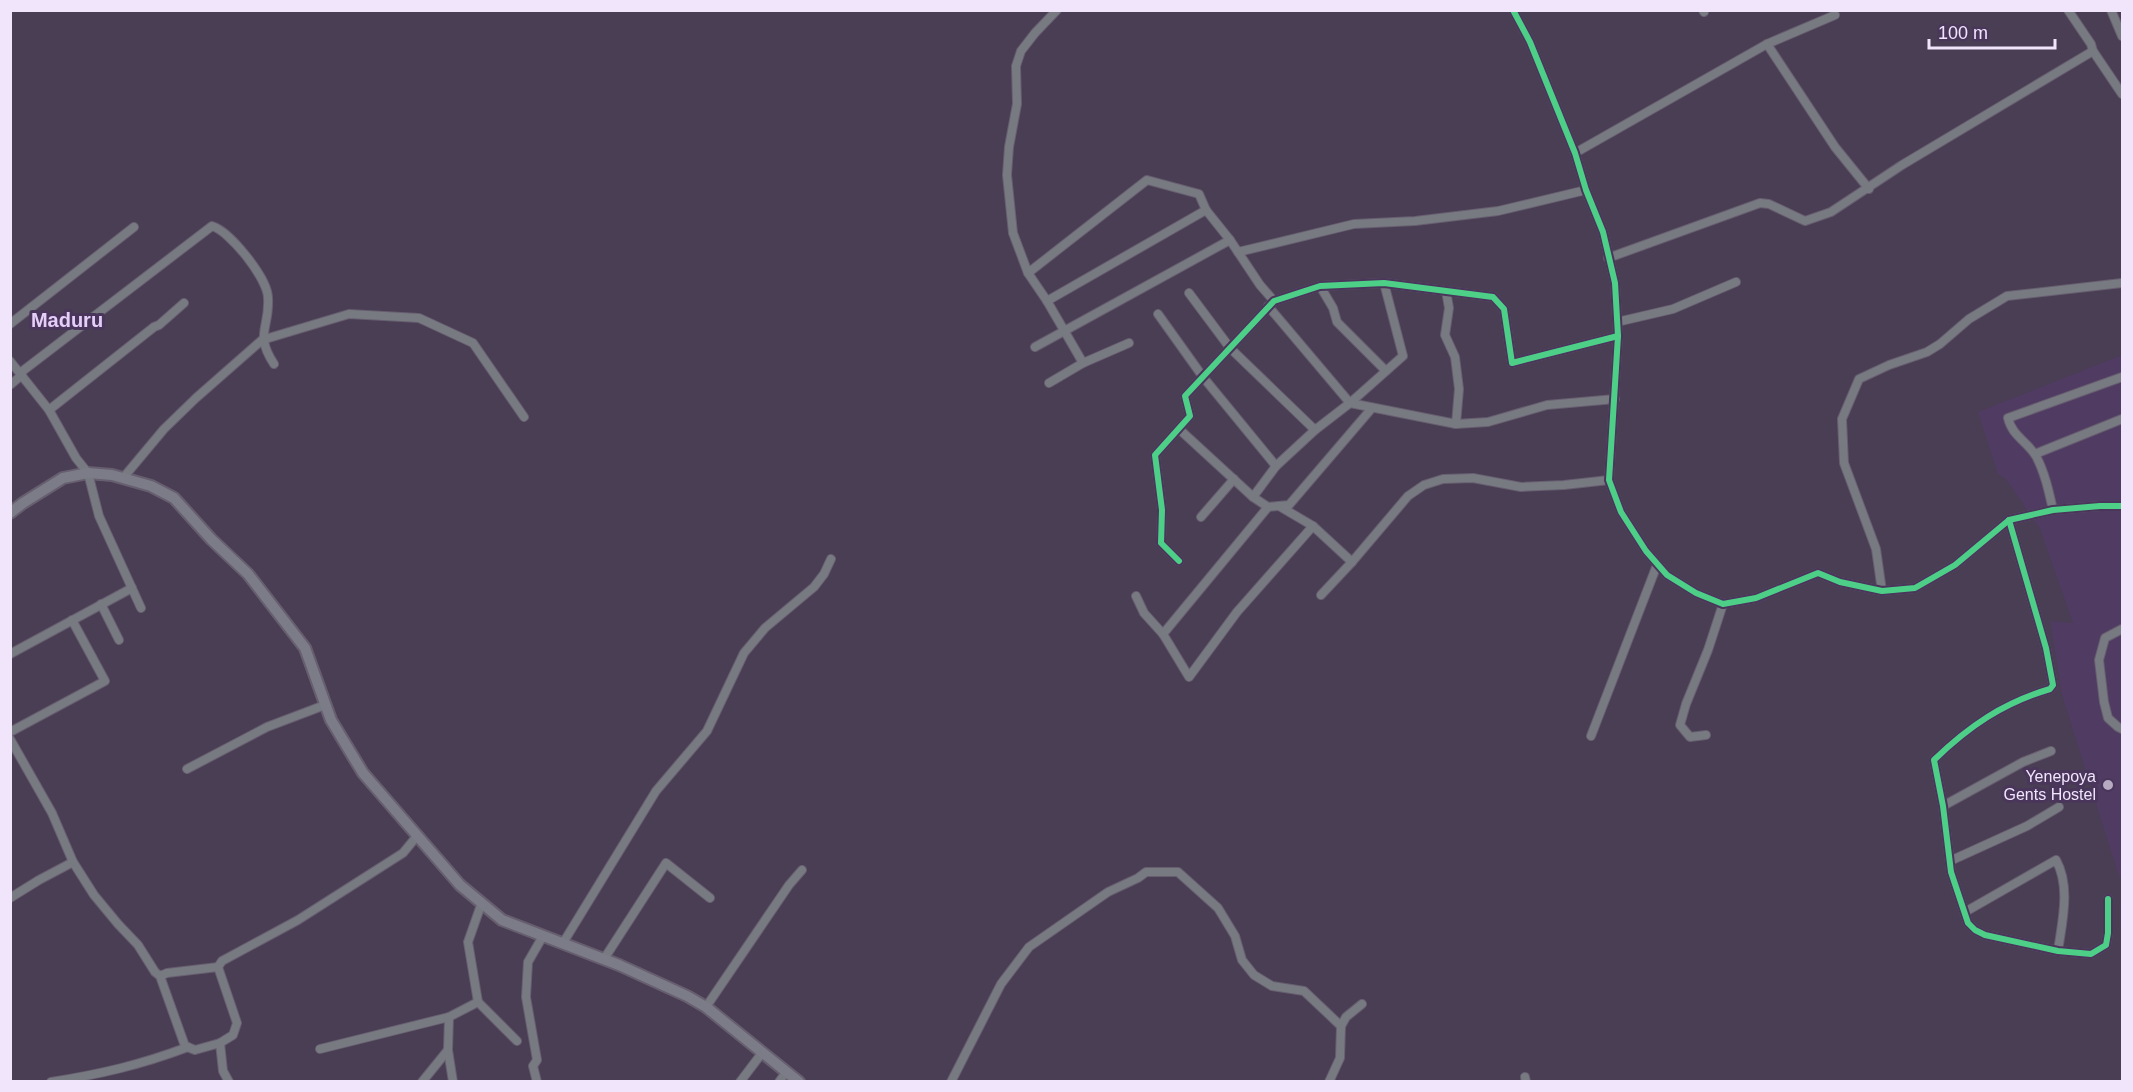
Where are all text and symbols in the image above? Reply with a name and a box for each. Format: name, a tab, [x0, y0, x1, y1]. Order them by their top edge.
scale bar	[1929, 12, 2055, 50]
text: 100 m	[1938, 23, 1988, 43]
district label: Maduru	[31, 309, 103, 331]
place label: Yenepoya Gents Hostel	[2004, 768, 2096, 803]
marker: Yenepoya Gents Hostel	[2101, 778, 2115, 792]

